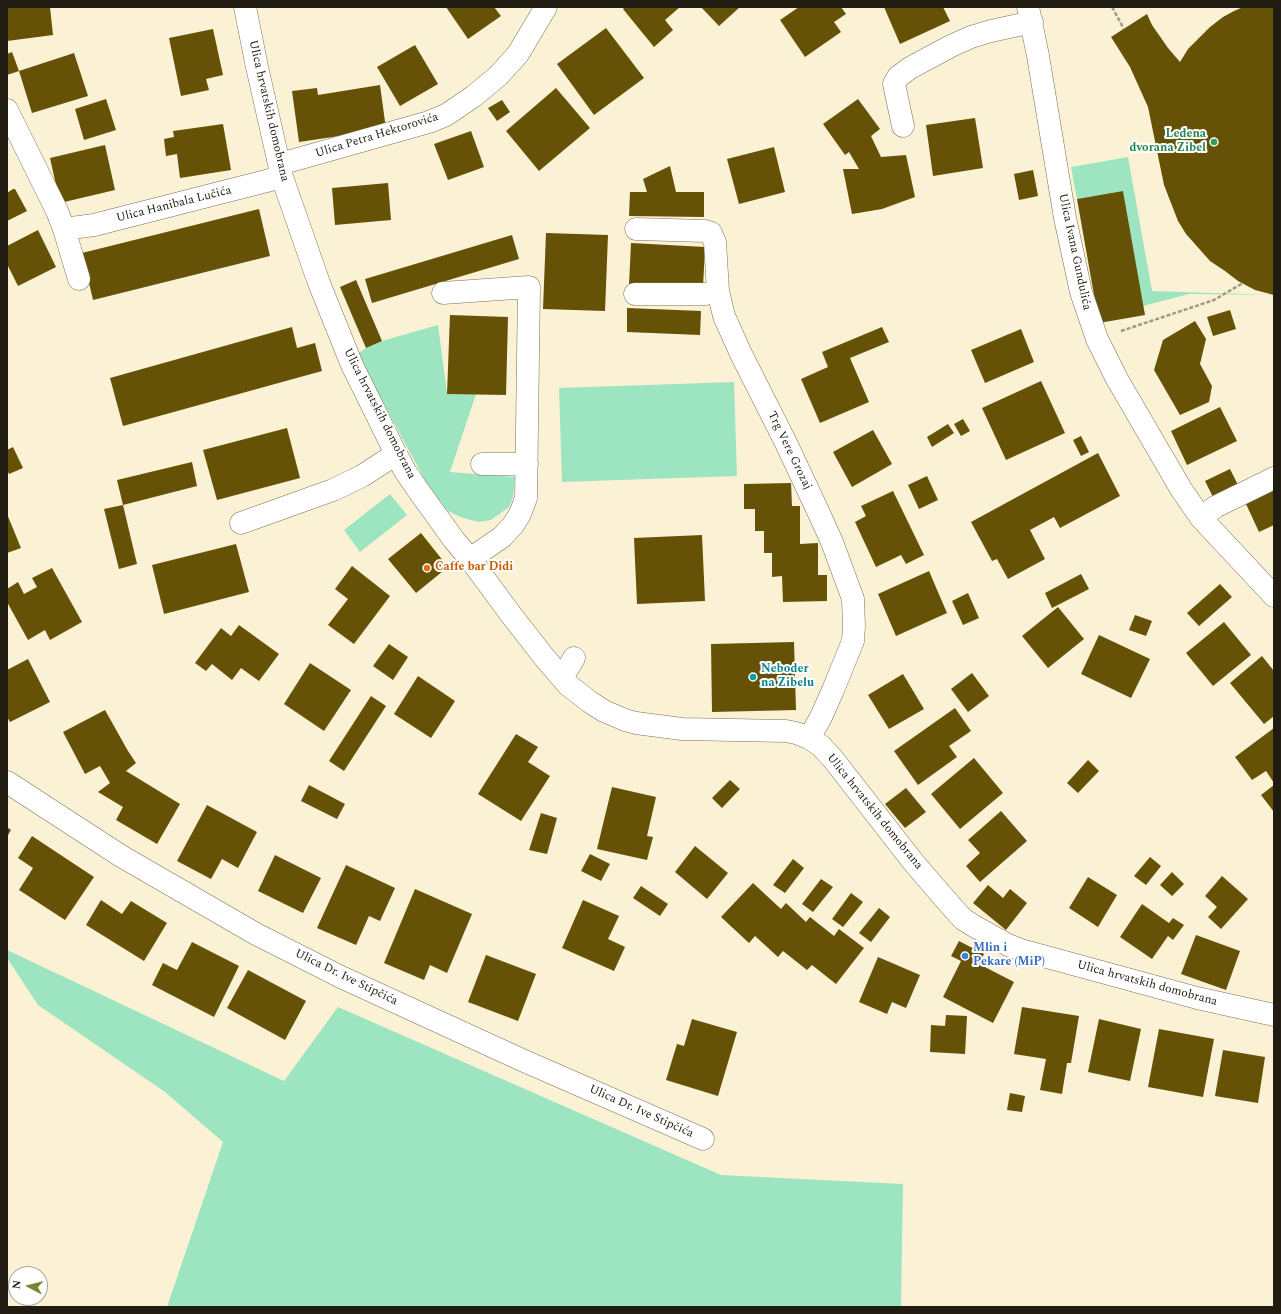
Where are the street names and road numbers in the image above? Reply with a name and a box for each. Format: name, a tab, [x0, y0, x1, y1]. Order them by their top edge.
street label: Ulica hrvatskih domobrana	[245, 39, 291, 183]
street label: Ulica Petra Hektorovića	[314, 110, 440, 162]
street label: Ulica Hanibala Lučića	[115, 184, 233, 226]
street label: Ulica Ivana Gundulića	[1055, 192, 1093, 312]
street label: Ulica hrvatskih domobrana	[340, 346, 418, 482]
street label: Trg Vere Grozaj	[764, 409, 814, 493]
street label: Ulica hrvatskih domobrana	[823, 751, 925, 873]
street label: Ulica Dr. Ive Stipčića	[292, 947, 400, 1009]
street label: Ulica hrvatskih domobrana	[1075, 958, 1219, 1010]
street label: Ulica Dr. Ive Stipčića	[587, 1083, 695, 1141]

